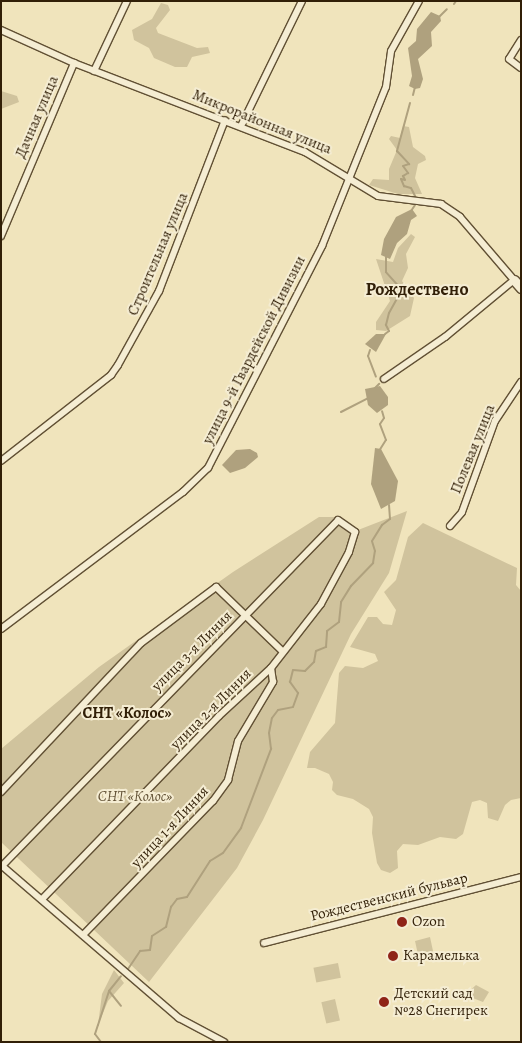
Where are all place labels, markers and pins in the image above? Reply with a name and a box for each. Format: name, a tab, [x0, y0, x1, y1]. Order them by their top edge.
place label: Ozon	[412, 913, 445, 931]
marker: Ozon	[396, 916, 408, 928]
place label: Карамелька	[403, 947, 479, 965]
marker: Карамелька	[387, 950, 399, 962]
place label: Детский сад №28 Снегирек	[394, 984, 488, 1019]
marker: Детский сад №28 Снегирек	[378, 996, 390, 1008]

